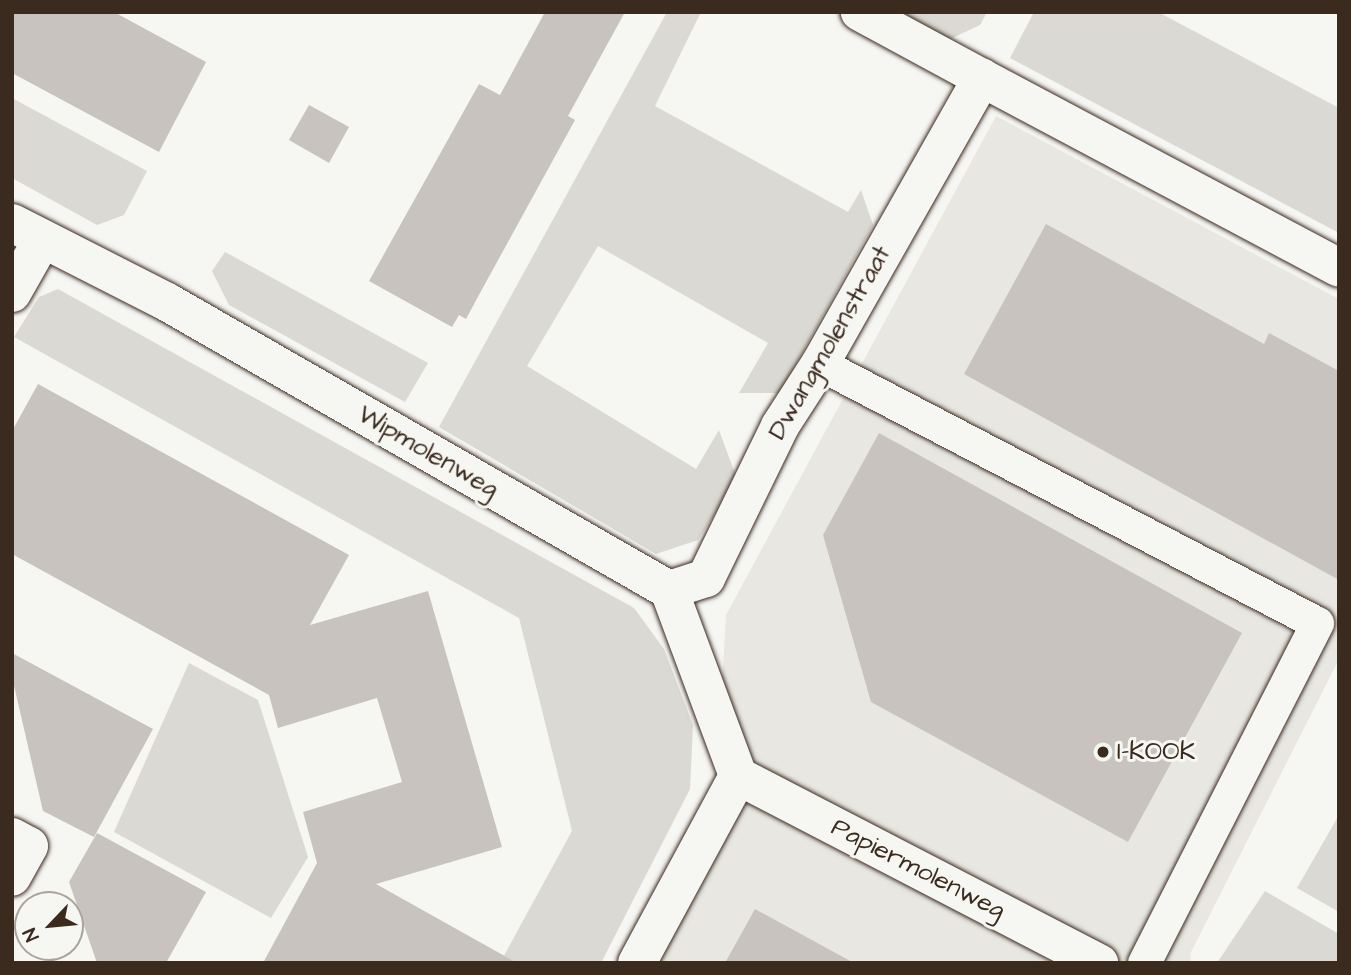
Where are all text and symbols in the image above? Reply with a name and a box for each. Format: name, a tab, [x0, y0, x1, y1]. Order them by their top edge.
street label: Dwangmolenstraat	[762, 241, 898, 445]
street label: Wipmolenweg	[352, 399, 504, 505]
place label: I-KOOK	[1117, 736, 1195, 768]
marker: I-KOOK	[1095, 744, 1111, 760]
street label: Papiermolenweg	[826, 812, 1010, 926]
north arrow	[14, 891, 84, 961]
text: N	[17, 923, 46, 946]

